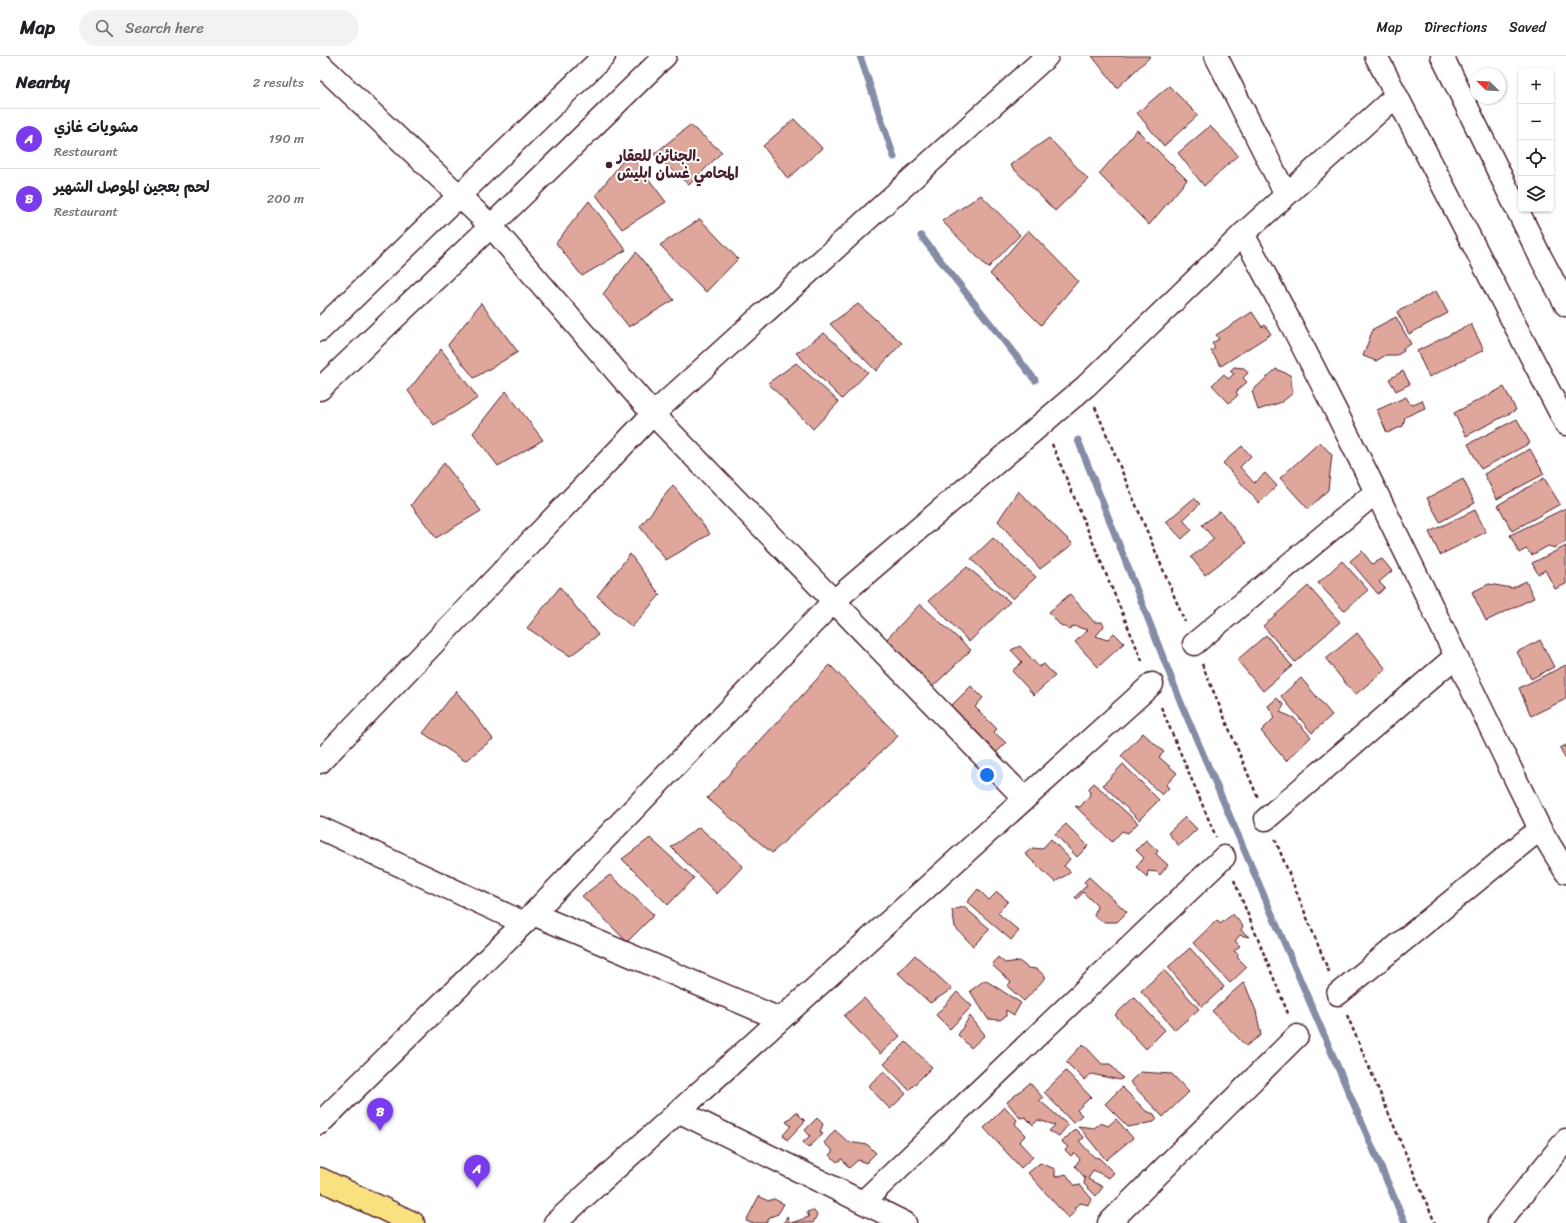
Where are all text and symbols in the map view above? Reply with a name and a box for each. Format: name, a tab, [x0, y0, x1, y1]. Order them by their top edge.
search box	[79, 10, 359, 46]
text: Map	[20, 11, 55, 44]
text: Search here	[125, 15, 204, 41]
text: Map	[1376, 15, 1402, 40]
text: Directions	[1424, 15, 1487, 40]
text: Saved	[1509, 15, 1546, 40]
icon: search	[93, 17, 115, 39]
text: Nearby	[16, 67, 70, 97]
north arrow	[1470, 68, 1506, 104]
map controls	[1518, 68, 1554, 212]
button: +	[1518, 68, 1554, 104]
text: 2 results	[253, 71, 304, 94]
button: −	[1518, 104, 1554, 140]
text: مشويات غازي	[54, 114, 138, 140]
text: A	[25, 127, 33, 150]
text: 190 m	[269, 127, 304, 150]
text: Restaurant	[54, 140, 118, 163]
button: locate	[1518, 140, 1554, 176]
place label: الجنائن للعقار. المحامي غسان ابليش	[615, 143, 739, 187]
marker: الجنائن للعقار. المحامي غسان ابليش	[604, 160, 614, 170]
text: لحم بعجين الموصل الشهير	[54, 174, 210, 200]
button: layers	[1518, 176, 1554, 212]
text: B	[25, 187, 33, 210]
text: 200 m	[267, 187, 304, 210]
text: Restaurant	[54, 200, 118, 223]
your location	[977, 765, 997, 785]
pin: B	[367, 1098, 393, 1131]
pin: A	[464, 1155, 490, 1188]

